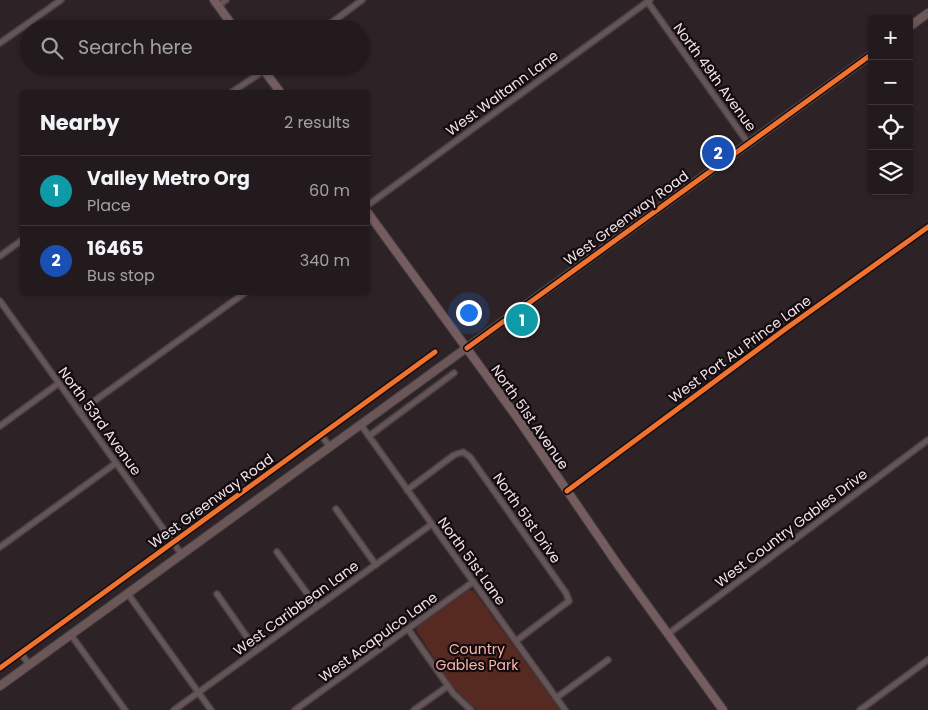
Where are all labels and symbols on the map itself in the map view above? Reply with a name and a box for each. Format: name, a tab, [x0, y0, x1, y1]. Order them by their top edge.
street label: North 49th Avenue	[669, 19, 761, 136]
street label: West Waltann Lane	[442, 45, 563, 141]
pin: 2	[702, 134, 734, 172]
street label: West Greenway Road	[559, 166, 693, 270]
street label: West Port Au Prince Lane	[665, 290, 816, 408]
your location	[456, 300, 482, 326]
pin: 1	[506, 301, 538, 339]
street label: North 51st Avenue	[486, 361, 574, 474]
street label: North 53rd Avenue	[54, 363, 146, 480]
street label: West Greenway Road	[144, 449, 278, 553]
street label: West Country Gables Drive	[711, 464, 872, 592]
street label: North 51st Drive	[488, 469, 566, 568]
street label: North 51st Lane	[433, 513, 511, 609]
street label: West Caribbean Lane	[229, 556, 363, 660]
street label: West Acapulco Lane	[315, 587, 442, 687]
park label: Country Gables Park	[436, 639, 519, 675]

